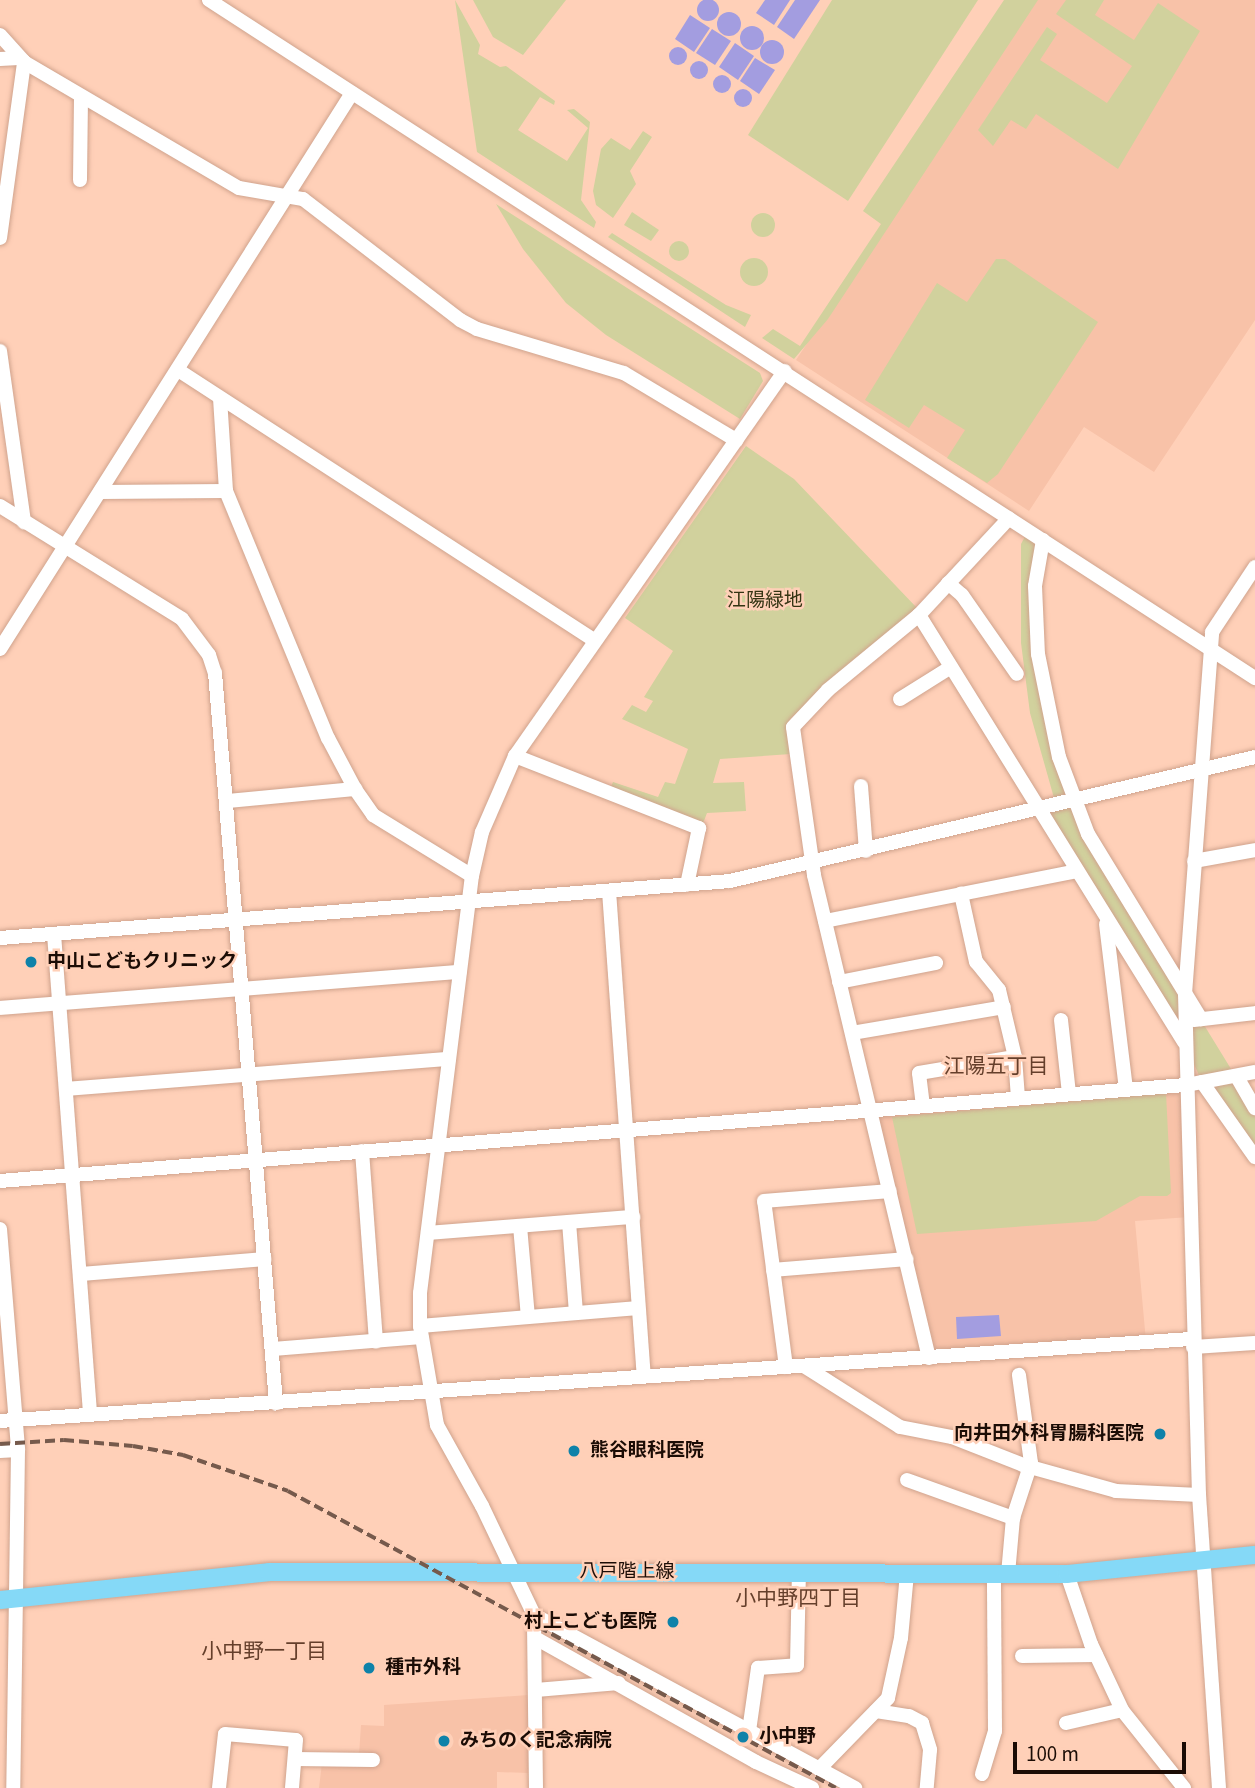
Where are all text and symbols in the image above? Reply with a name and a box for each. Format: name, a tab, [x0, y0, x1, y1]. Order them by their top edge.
park label: 江陽緑地	[727, 590, 803, 612]
place label: 中山こどもクリニック	[47, 951, 237, 973]
marker: 中山こどもクリニック	[21, 952, 41, 972]
district label: 江陽五丁目	[944, 1053, 1048, 1079]
place label: 向井田外科胃腸科医院	[954, 1423, 1144, 1445]
marker: 向井田外科胃腸科医院	[1150, 1424, 1170, 1444]
place label: 熊谷眼科医院	[590, 1440, 704, 1462]
marker: 熊谷眼科医院	[564, 1441, 584, 1461]
street label: 八戸階上線	[580, 1561, 674, 1583]
district label: 小中野四丁目	[735, 1585, 861, 1611]
place label: 村上こども医院	[524, 1611, 657, 1633]
marker: 村上こども医院	[663, 1612, 683, 1632]
district label: 小中野一丁目	[201, 1638, 327, 1664]
place label: 種市外科	[385, 1657, 461, 1679]
marker: 種市外科	[359, 1658, 379, 1678]
place label: 小中野	[759, 1726, 816, 1748]
marker: 小中野	[733, 1727, 753, 1747]
scale bar	[1017, 1728, 1190, 1772]
place label: みちのく記念病院	[460, 1730, 612, 1752]
marker: みちのく記念病院	[434, 1731, 454, 1751]
text: 100 m	[1026, 1739, 1079, 1769]

